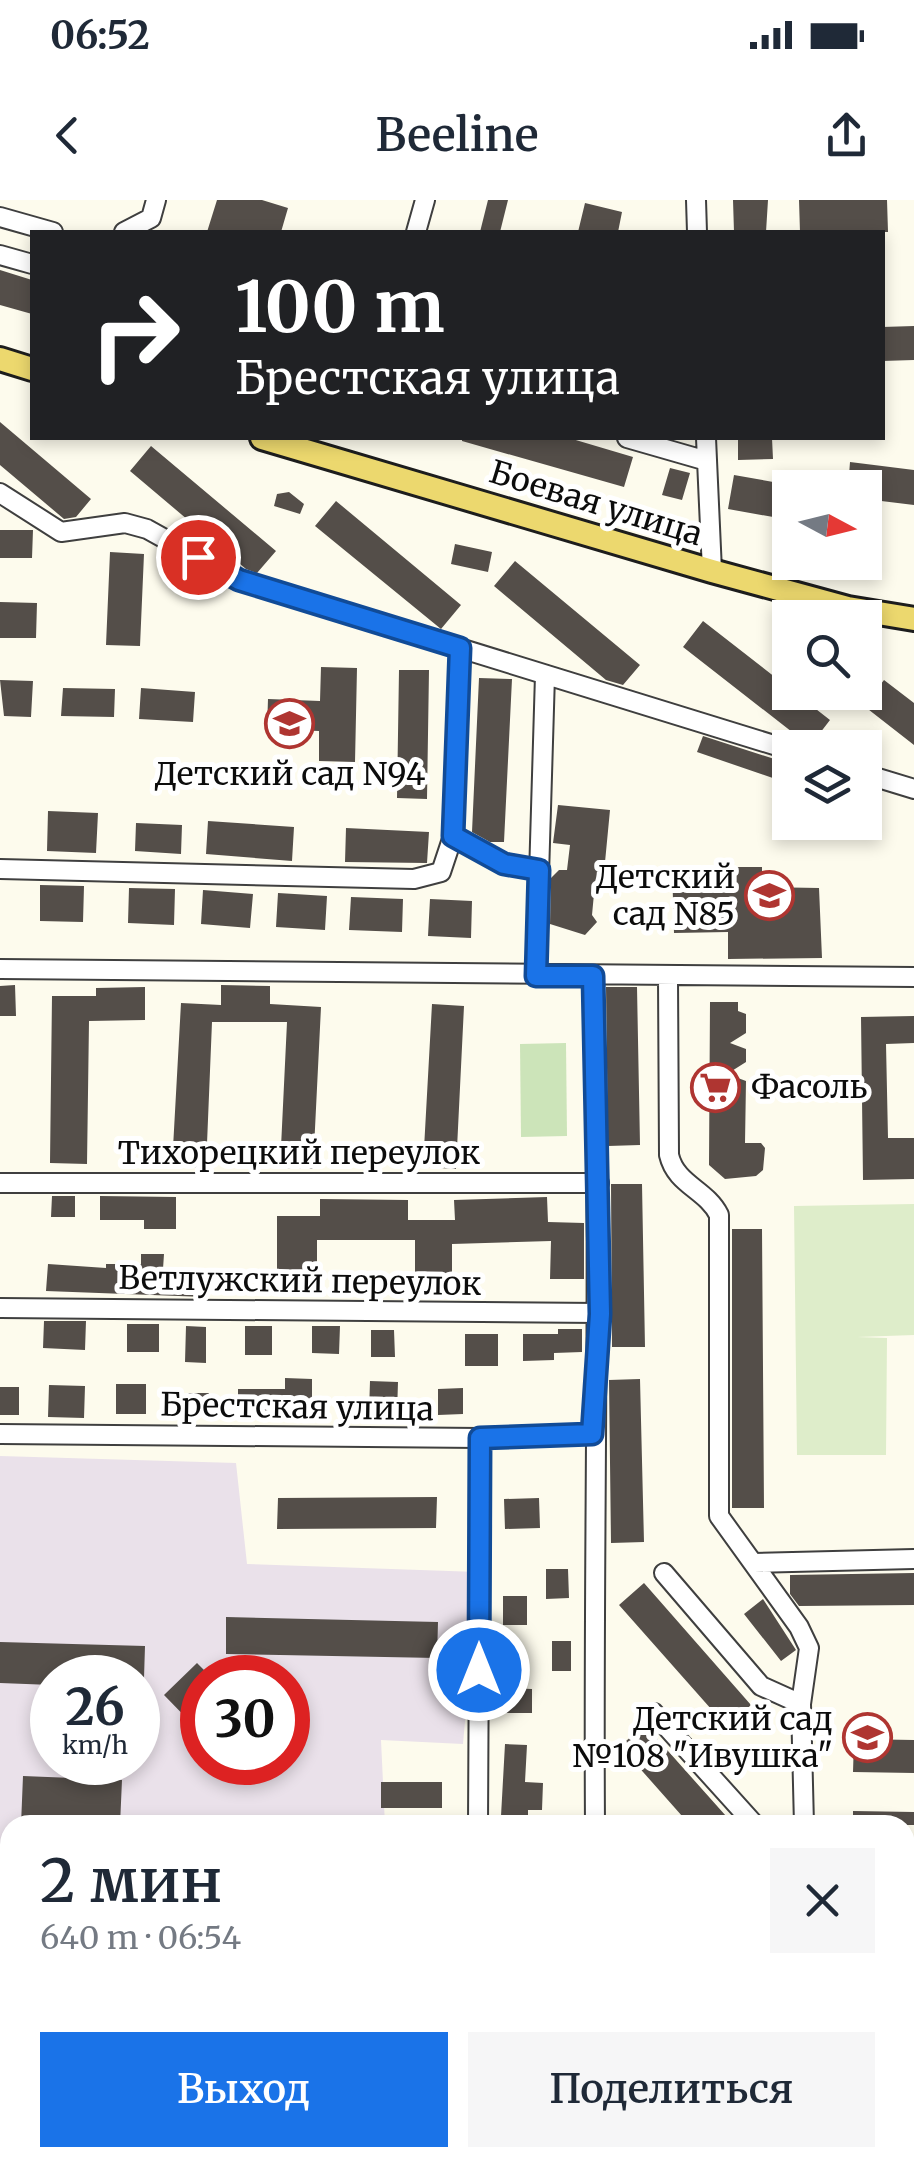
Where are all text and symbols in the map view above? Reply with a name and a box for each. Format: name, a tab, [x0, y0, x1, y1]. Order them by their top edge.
text: 06:52	[50, 12, 150, 59]
text: Beeline	[376, 107, 538, 163]
icon: back	[40, 108, 95, 163]
icon: share	[819, 108, 874, 163]
text: 100 m	[235, 263, 445, 351]
icon: right	[70, 270, 200, 400]
text: Брестская улица	[235, 350, 620, 406]
street label: Боевая улица	[485, 452, 707, 554]
north arrow	[772, 470, 882, 580]
map controls	[772, 470, 882, 840]
pin	[156, 515, 241, 600]
icon: arrive	[171, 530, 226, 585]
button: search	[772, 600, 882, 710]
school or university icon: Детский сад N94	[264, 698, 316, 750]
button: layers	[772, 730, 882, 840]
place label: Детский сад N94	[155, 754, 426, 794]
place label: Детский сад N85	[596, 857, 735, 934]
school or university icon: Детский сад N85	[744, 869, 796, 921]
supermarket icon: Фасоль	[690, 1061, 742, 1113]
place label: Фасоль	[751, 1067, 868, 1107]
street label: Тихорецкий переулок	[118, 1133, 480, 1173]
street label: Ветлужский переулок	[118, 1258, 482, 1304]
street label: Брестская улица	[160, 1385, 434, 1429]
position arrow	[427, 1618, 531, 1722]
speed limit sign: 30	[180, 1655, 310, 1785]
text: 26	[65, 1676, 125, 1739]
place label: Детский сад №108 "Ивушка"	[572, 1699, 833, 1776]
school or university icon: Детский сад №108 "Ивушка"	[842, 1711, 894, 1763]
text: km/h	[62, 1729, 128, 1761]
text: 2 мин	[40, 1843, 222, 1918]
button: close	[770, 1848, 875, 1953]
text: 640 m · 06:54	[40, 1918, 241, 1958]
button: Выход	[40, 2032, 448, 2147]
button: Поделиться	[468, 2032, 875, 2147]

